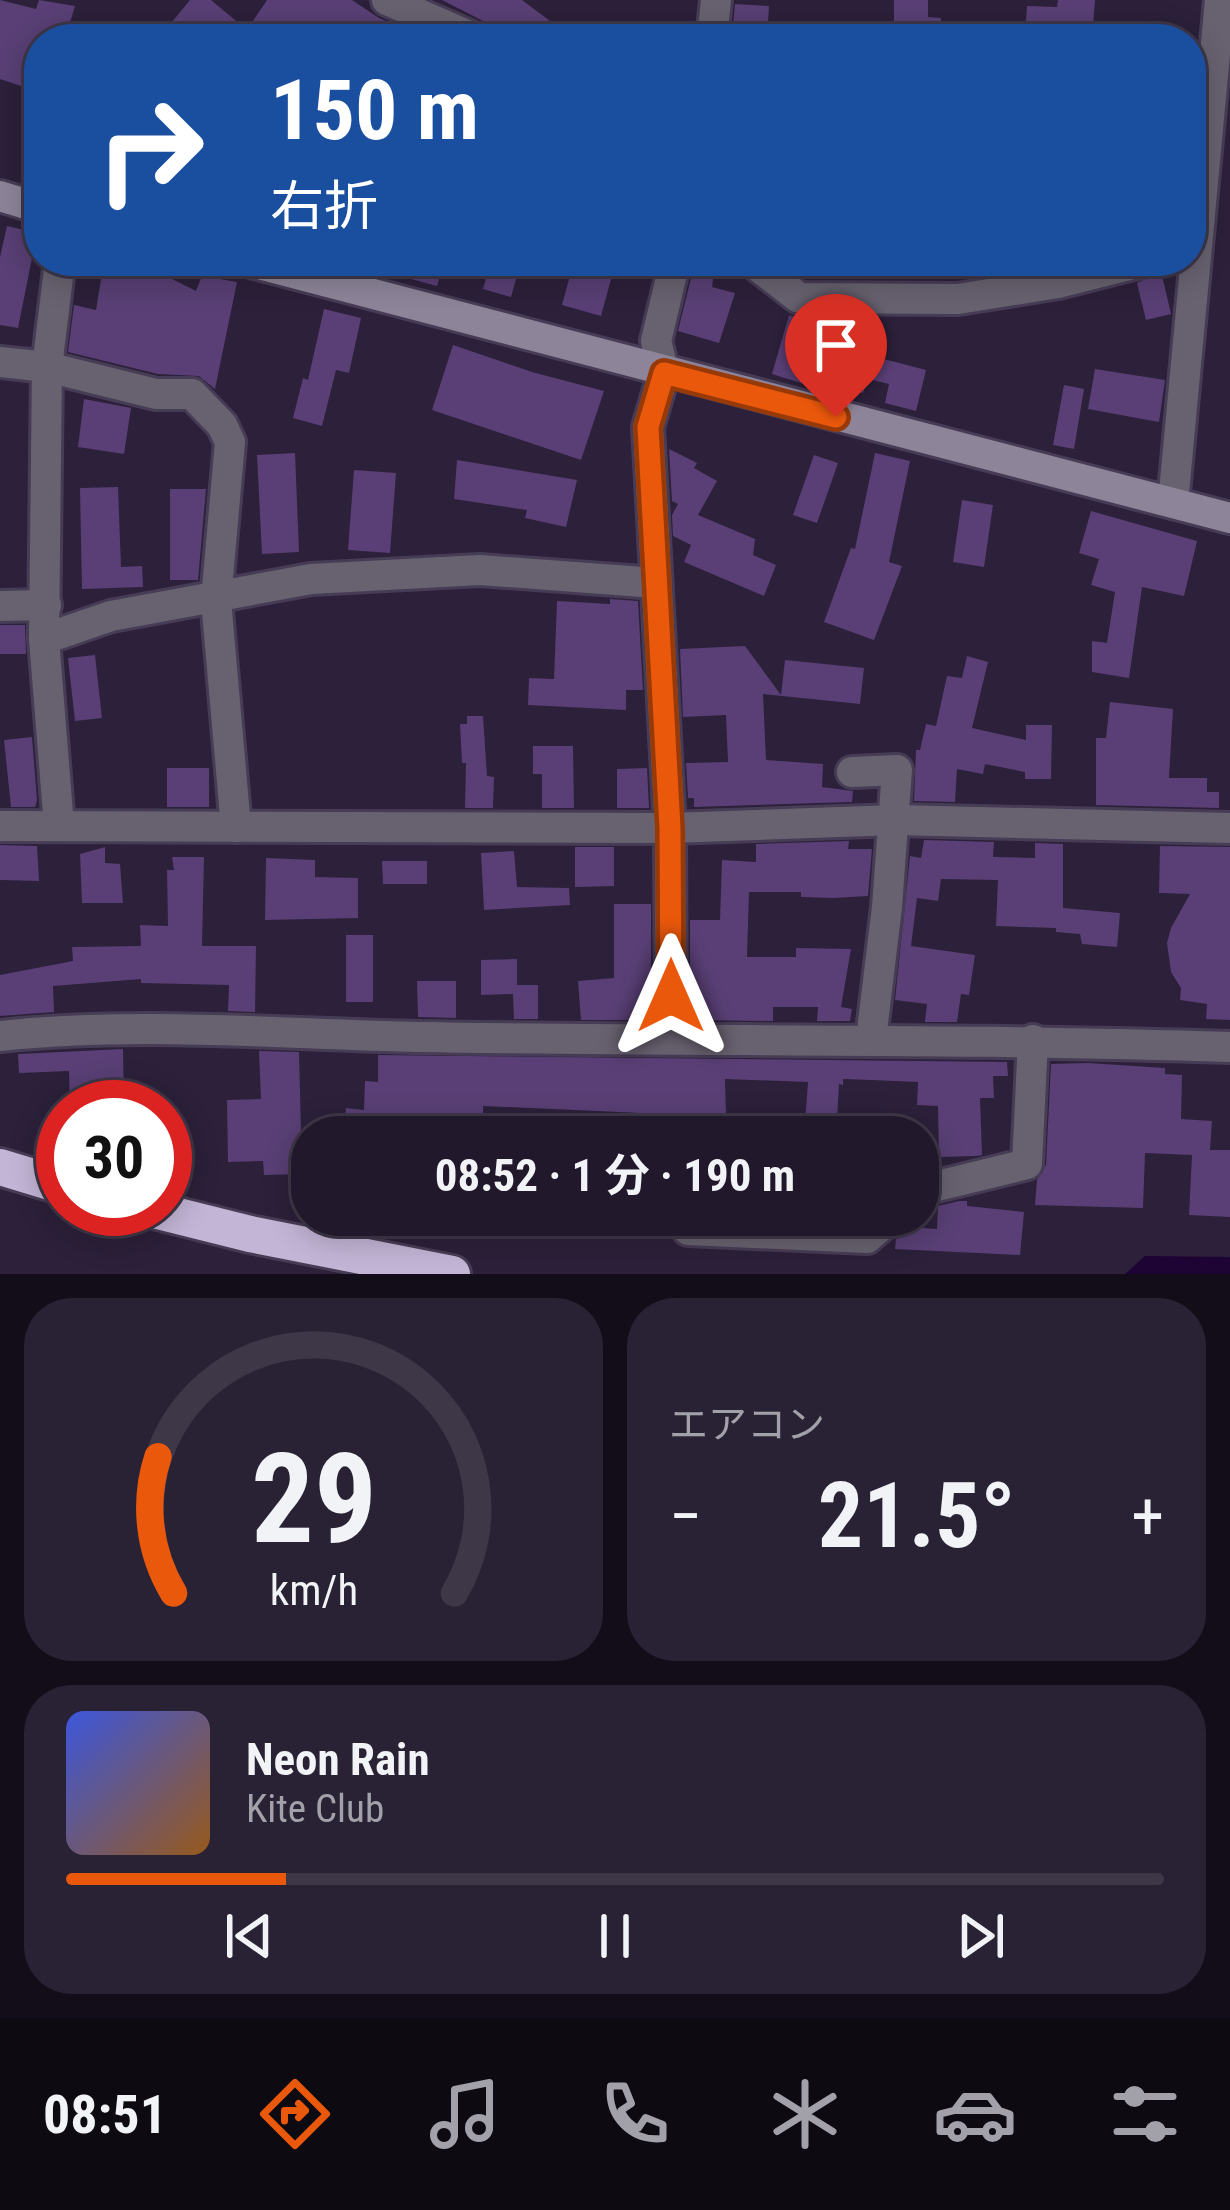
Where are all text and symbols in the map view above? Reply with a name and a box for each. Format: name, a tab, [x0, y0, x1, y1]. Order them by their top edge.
text: 150 m	[270, 61, 479, 160]
icon: right	[72, 72, 228, 228]
text: 右折	[270, 175, 378, 238]
pin	[785, 294, 887, 417]
icon: arrive	[803, 312, 869, 378]
position arrow	[608, 933, 734, 1059]
speed limit sign: 30	[36, 1080, 192, 1236]
text: 08:52 · 1 分 · 190 m	[435, 1149, 795, 1202]
text: エアコン	[669, 1402, 825, 1448]
text: 29	[250, 1426, 377, 1572]
text: 21.5°	[818, 1464, 1015, 1569]
text: −	[669, 1478, 702, 1555]
text: +	[1131, 1478, 1164, 1555]
text: km/h	[269, 1564, 358, 1614]
text: Neon Rain	[246, 1733, 430, 1786]
text: Kite Club	[246, 1786, 384, 1832]
icon: previous	[216, 1903, 282, 1969]
icon: pause	[582, 1903, 648, 1969]
icon: next	[948, 1903, 1014, 1969]
icon: directions	[253, 2072, 337, 2156]
icon: music	[423, 2072, 507, 2156]
icon: phone	[593, 2072, 677, 2156]
icon: climate	[763, 2072, 847, 2156]
icon: car	[933, 2072, 1017, 2156]
icon: filters	[1103, 2072, 1187, 2156]
text: 08:51	[43, 2083, 167, 2146]

